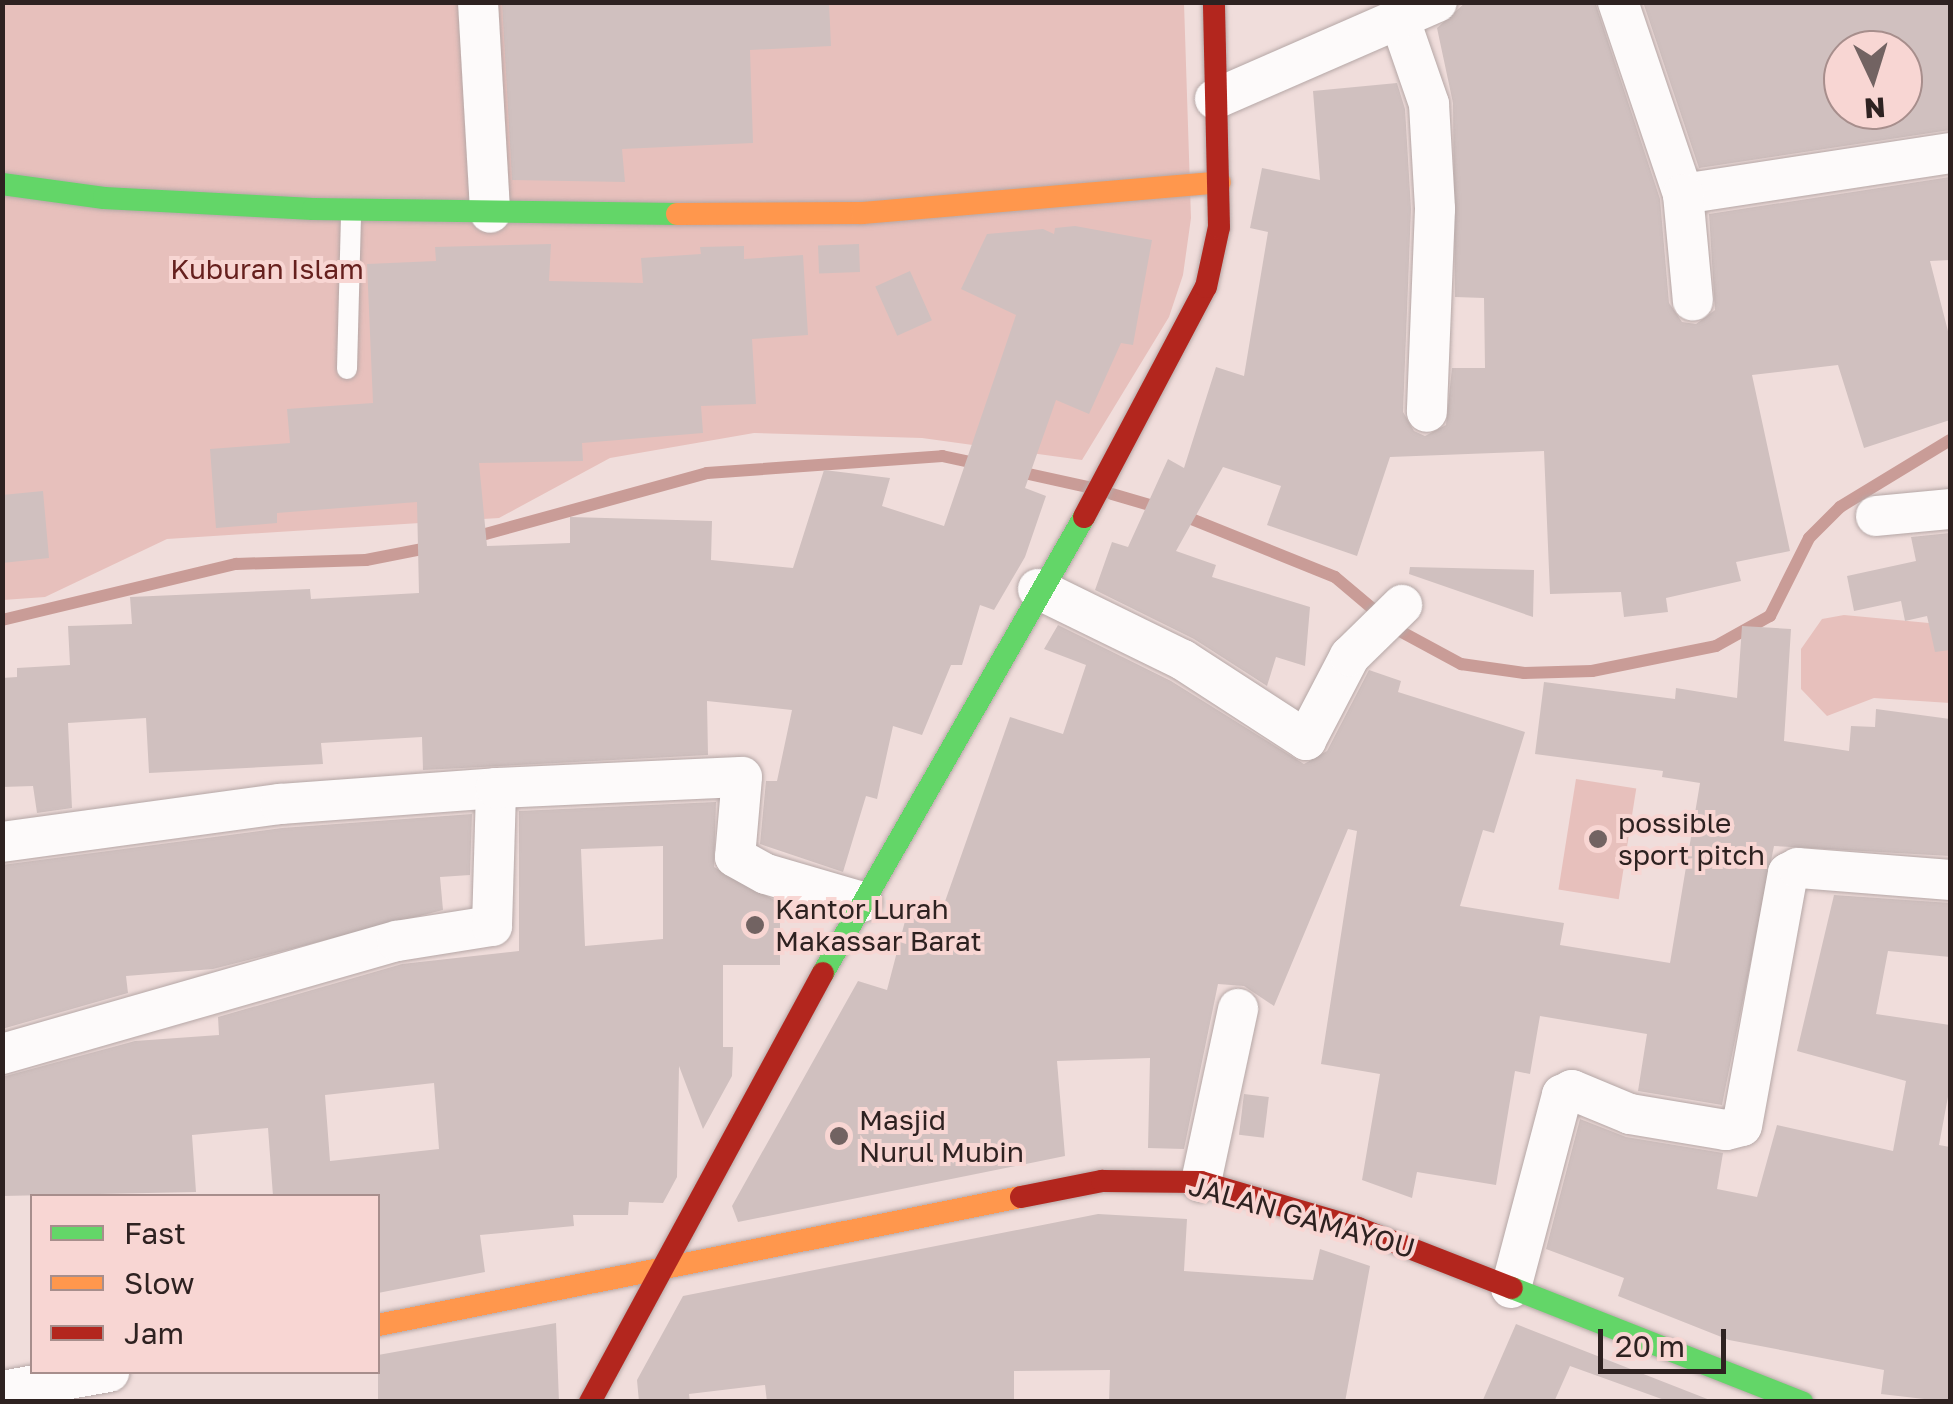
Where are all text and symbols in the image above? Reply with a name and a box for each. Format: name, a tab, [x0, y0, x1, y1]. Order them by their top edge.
north arrow	[1823, 30, 1923, 130]
text: N	[1863, 91, 1887, 126]
park label: Kuburan Islam	[170, 252, 364, 286]
place label: possible sport pitch	[1618, 806, 1765, 872]
marker: possible sport pitch	[1587, 828, 1609, 850]
place label: Kantor Lurah Makassar Barat	[775, 892, 982, 958]
marker: Kantor Lurah Makassar Barat	[744, 914, 766, 936]
place label: Masjid Nurul Mubin	[859, 1103, 1024, 1169]
marker: Masjid Nurul Mubin	[828, 1125, 850, 1147]
street label: JALAN GAMAYOU	[1185, 1169, 1419, 1265]
legend	[30, 1194, 380, 1374]
text: Fast	[124, 1215, 186, 1251]
text: Slow	[124, 1265, 195, 1301]
scale bar	[1603, 1309, 1730, 1371]
text: Jam	[124, 1315, 184, 1351]
text: 20 m	[1615, 1328, 1685, 1364]

